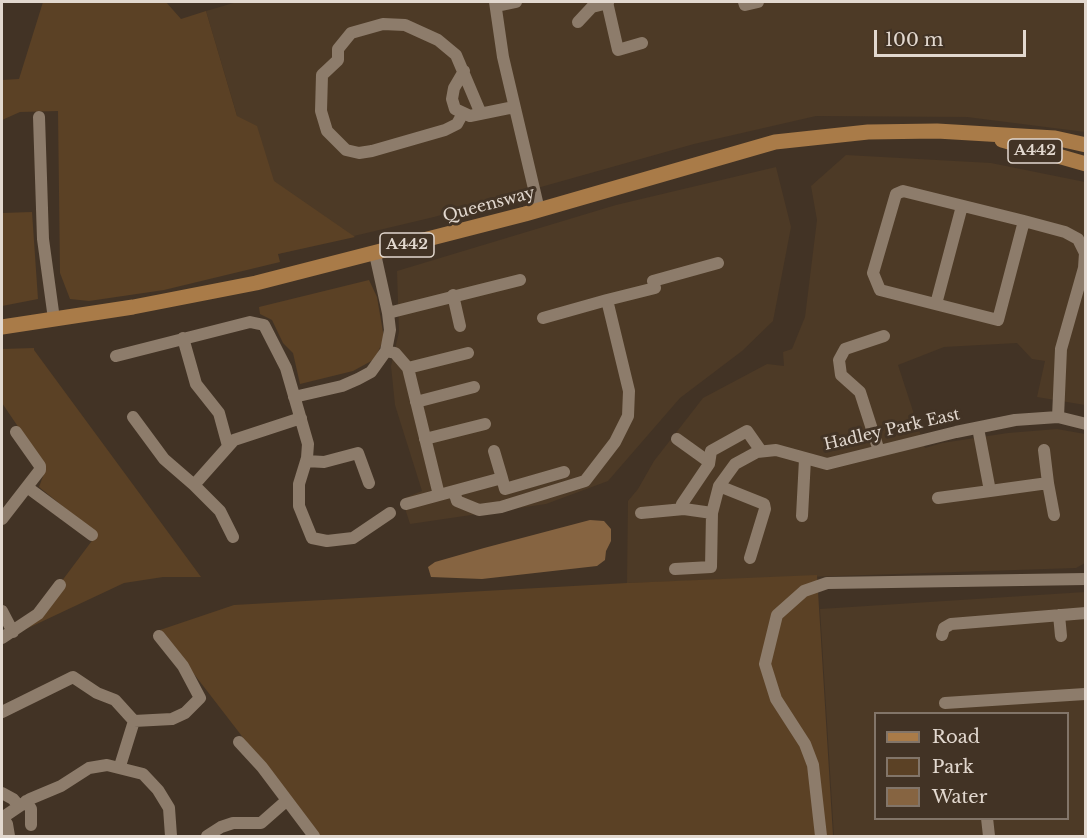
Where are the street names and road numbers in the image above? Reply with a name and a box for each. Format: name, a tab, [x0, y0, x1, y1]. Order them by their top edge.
road number: A442	[1008, 139, 1062, 163]
street label: Queensway	[441, 183, 537, 227]
road number: A442	[380, 233, 434, 257]
street label: Hadley Park East	[822, 405, 962, 455]

